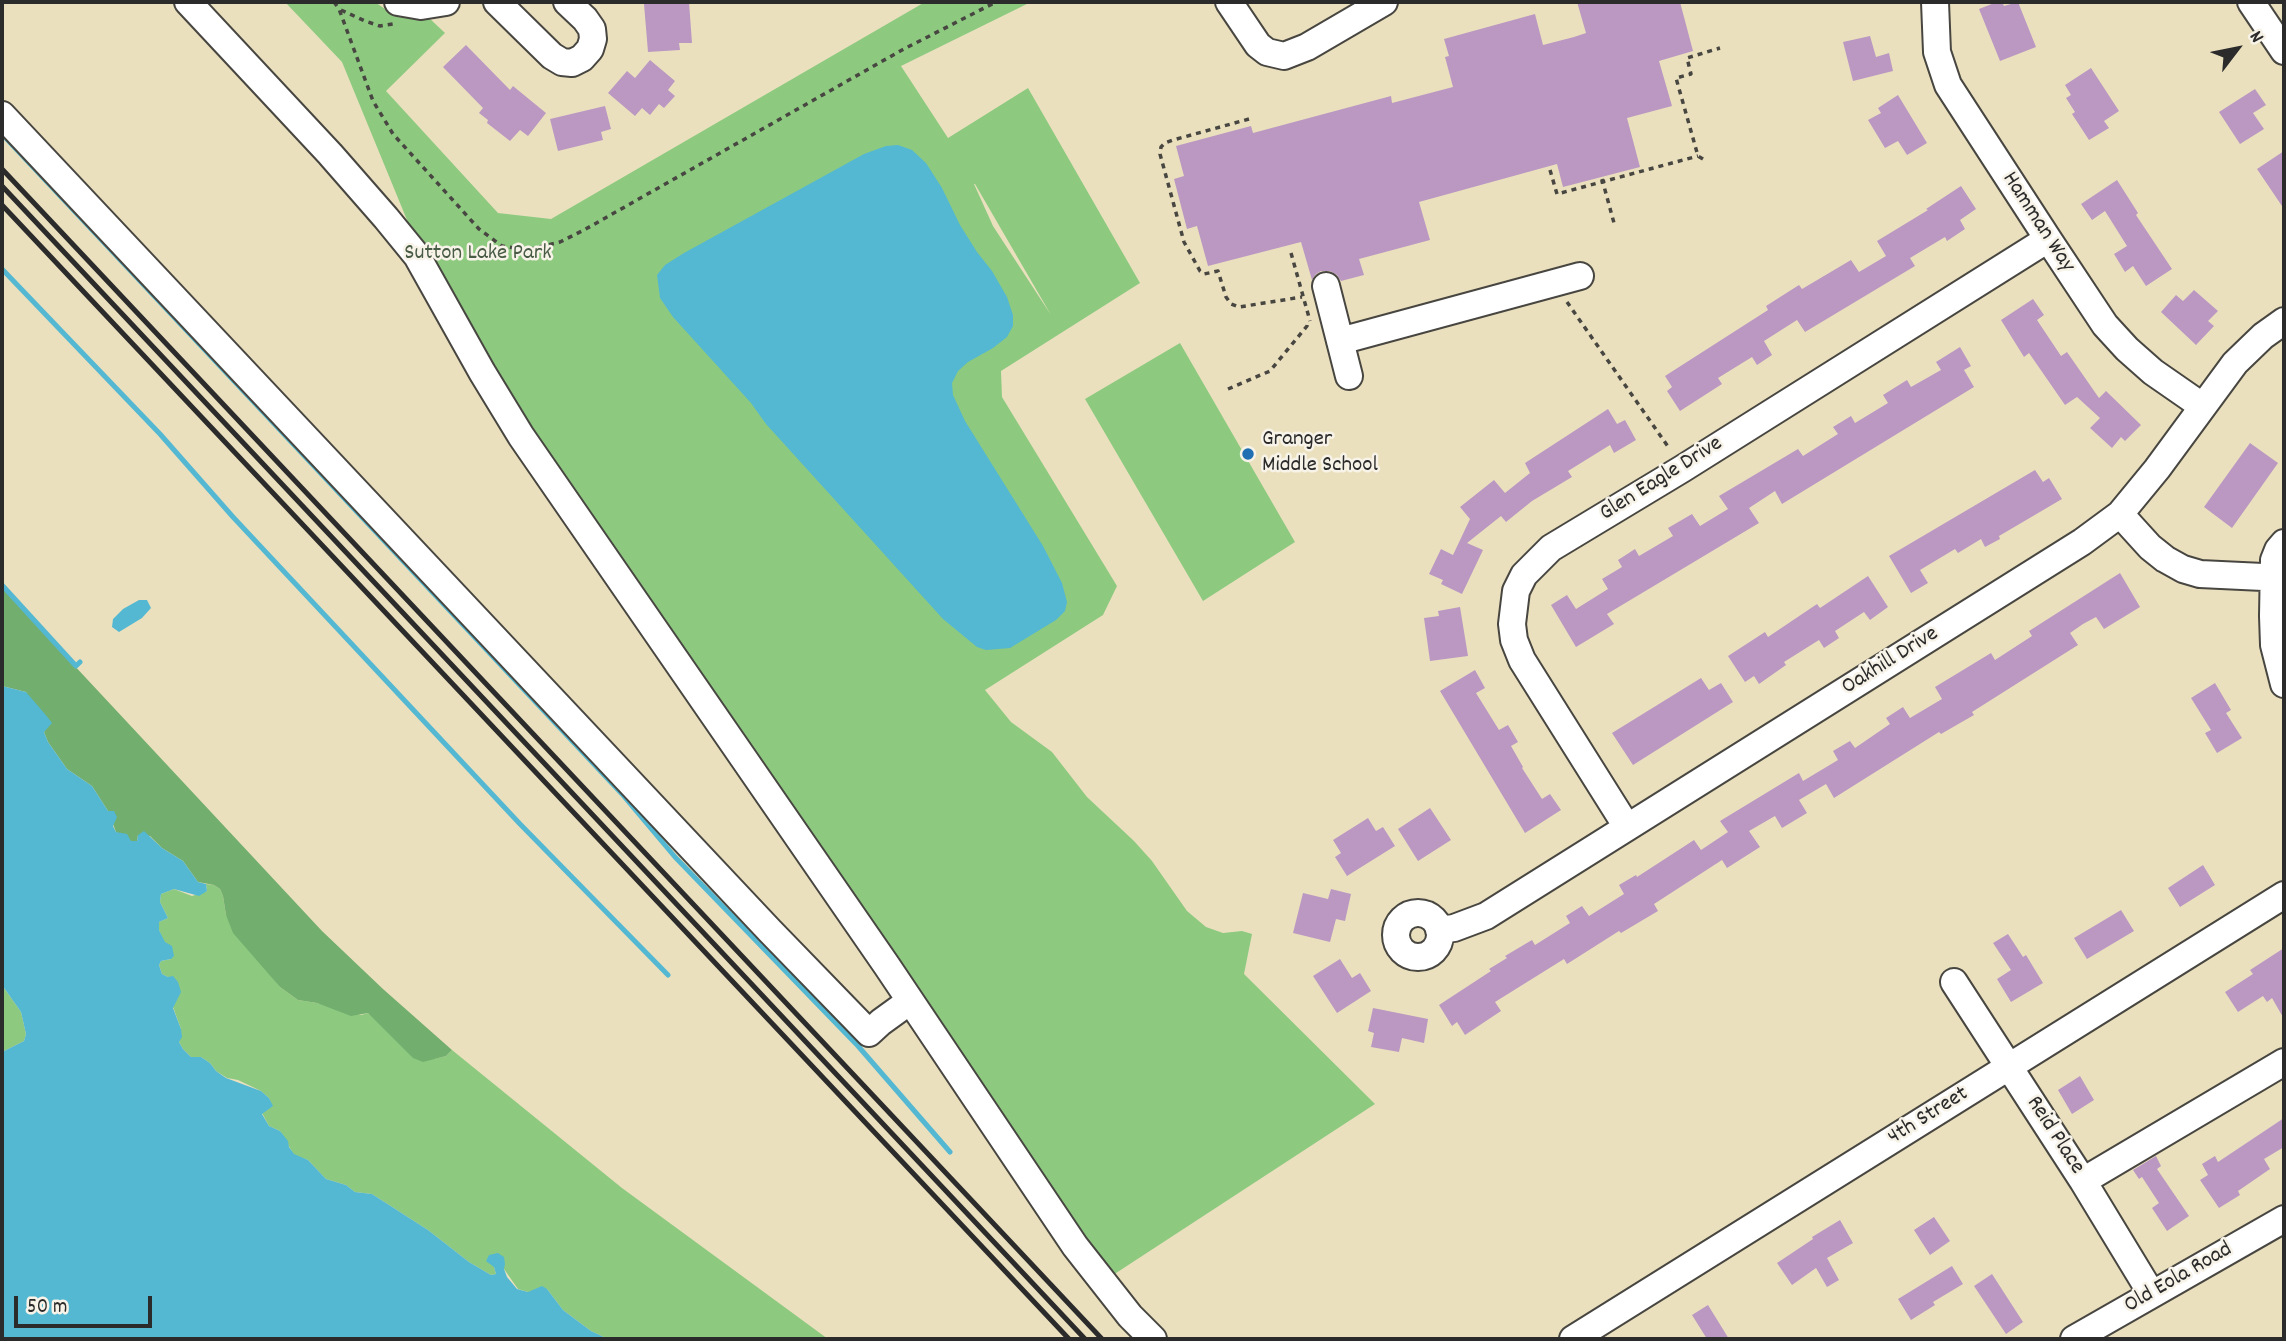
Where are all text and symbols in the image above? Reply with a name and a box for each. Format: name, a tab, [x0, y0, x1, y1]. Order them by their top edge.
north arrow	[2202, 14, 2272, 84]
text: N	[2241, 26, 2269, 49]
street label: Hamman Way	[1994, 168, 2080, 278]
park label: Sutton Lake Park	[404, 241, 552, 269]
place label: Granger Middle School	[1262, 427, 1378, 481]
street label: Glen Eagle Drive	[1595, 431, 1729, 529]
marker: Granger Middle School	[1240, 446, 1256, 462]
street label: Oakhill Drive	[1838, 621, 1944, 703]
street label: 4th Street	[1884, 1082, 1974, 1152]
street label: Reid Place	[2019, 1092, 2089, 1180]
street label: Old Eola Road	[2120, 1237, 2238, 1321]
scale bar	[18, 1282, 156, 1326]
text: 50 m	[27, 1293, 67, 1323]

